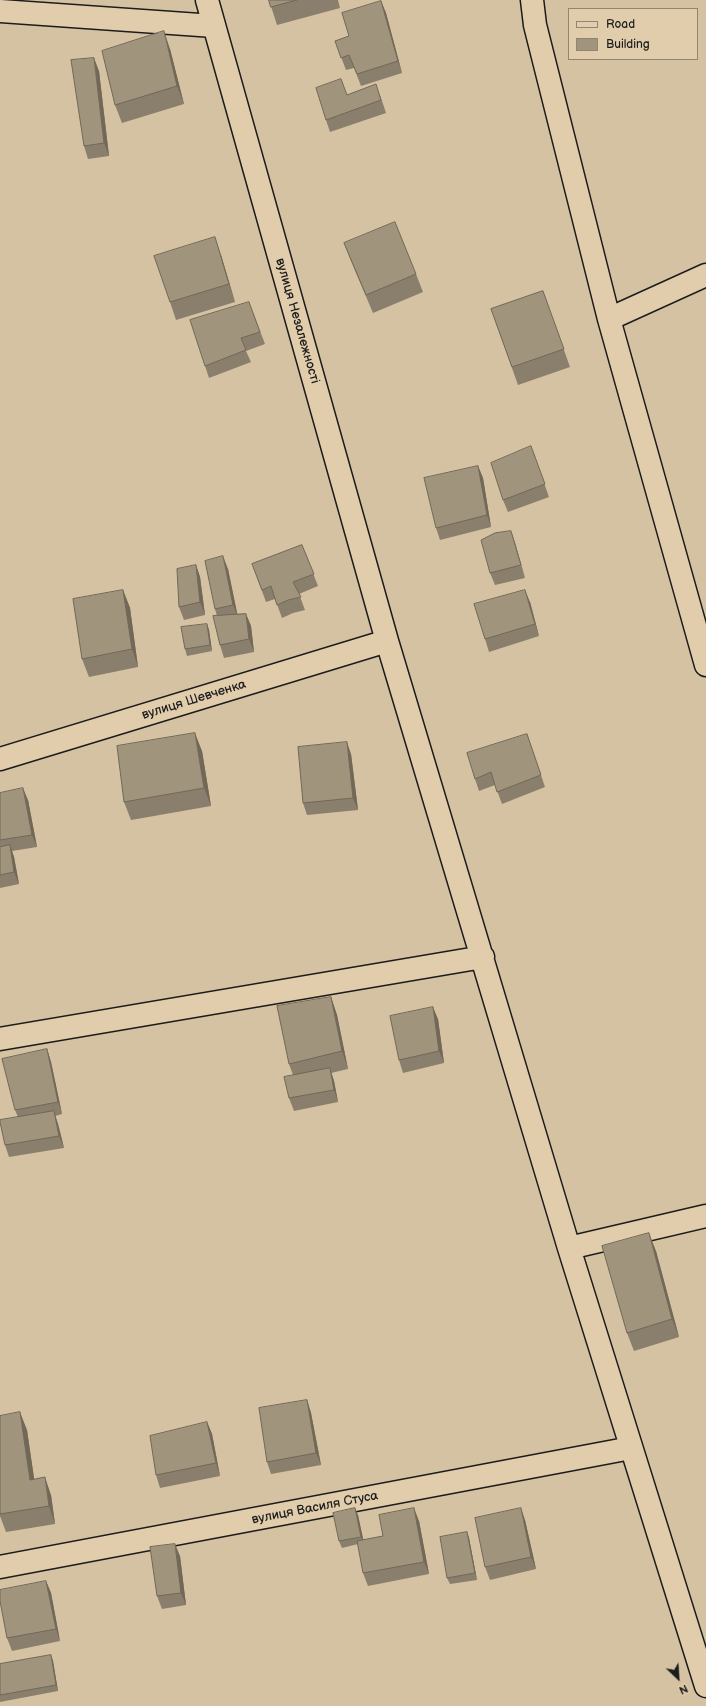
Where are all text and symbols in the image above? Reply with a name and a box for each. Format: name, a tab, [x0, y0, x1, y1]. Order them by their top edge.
legend	[568, 8, 698, 60]
text: Road	[606, 17, 635, 32]
text: Building	[606, 37, 650, 52]
street label: вулиця Незалежності	[272, 256, 322, 386]
street label: вулиця Шевченка	[140, 677, 248, 723]
street label: вулиця Василя Стуса	[250, 1488, 380, 1528]
north arrow	[658, 1658, 698, 1698]
text: N	[677, 1682, 690, 1697]

